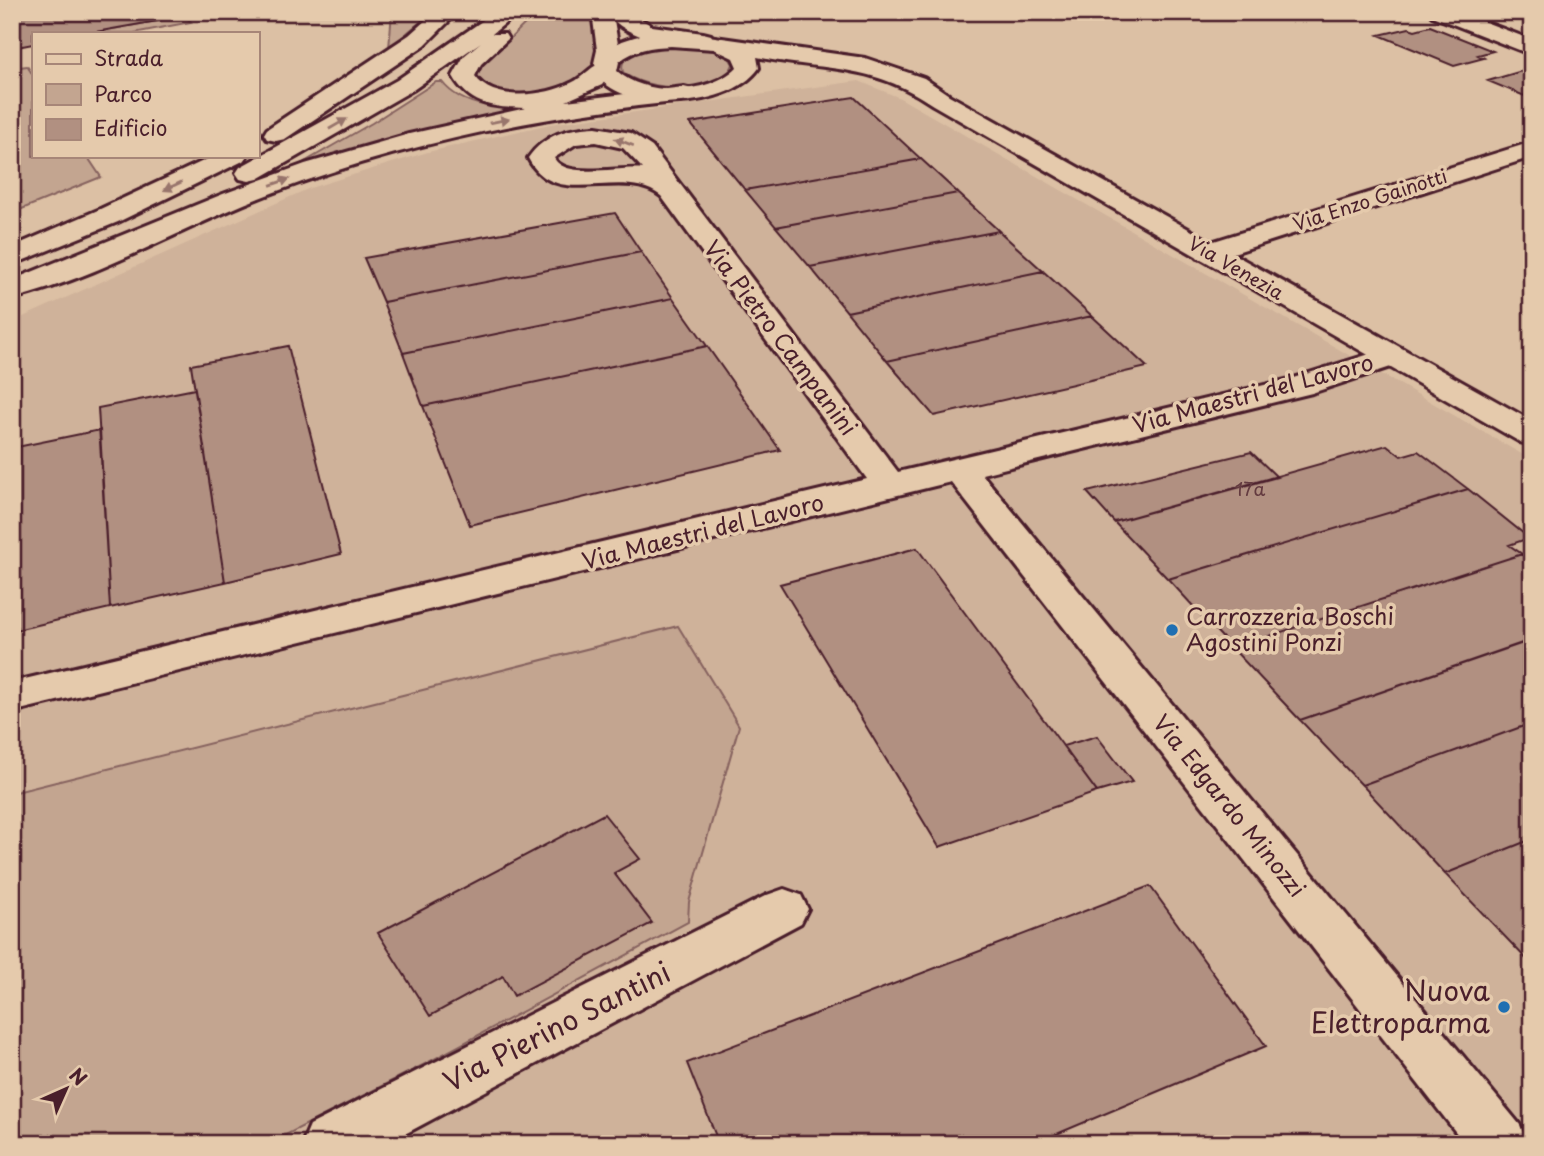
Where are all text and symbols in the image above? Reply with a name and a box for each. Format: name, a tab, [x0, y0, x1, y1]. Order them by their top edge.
legend	[32, 32, 259, 158]
text: Strada	[94, 41, 164, 73]
text: Parco	[94, 77, 152, 109]
text: Edificio	[94, 111, 167, 143]
one-way arrow	[488, 116, 510, 127]
one-way arrow	[328, 118, 348, 130]
one-way arrow	[613, 136, 634, 147]
street label: Via Enzo Gainotti	[1289, 161, 1451, 237]
one-way arrow	[269, 176, 290, 187]
one-way arrow	[163, 180, 183, 192]
street label: Via Venezia	[1184, 229, 1290, 306]
street label: Via Pietro Campanini	[696, 232, 867, 442]
street label: Via Maestri del Lavoro	[1128, 344, 1377, 442]
house number: 17a	[1235, 474, 1265, 502]
street label: Via Maestri del Lavoro	[578, 484, 827, 578]
place label: Carrozzeria Boschi Agostini Ponzi	[1186, 598, 1394, 659]
marker: Carrozzeria Boschi Agostini Ponzi	[1164, 622, 1180, 638]
street label: Via Edgardo Minozzi	[1145, 706, 1315, 904]
street label: Via Pierino Santini	[435, 950, 678, 1102]
place label: Nuova Elettroparma	[1311, 968, 1491, 1043]
marker: Nuova Elettroparma	[1496, 999, 1512, 1015]
north arrow	[32, 1054, 102, 1124]
text: N	[64, 1061, 94, 1091]

